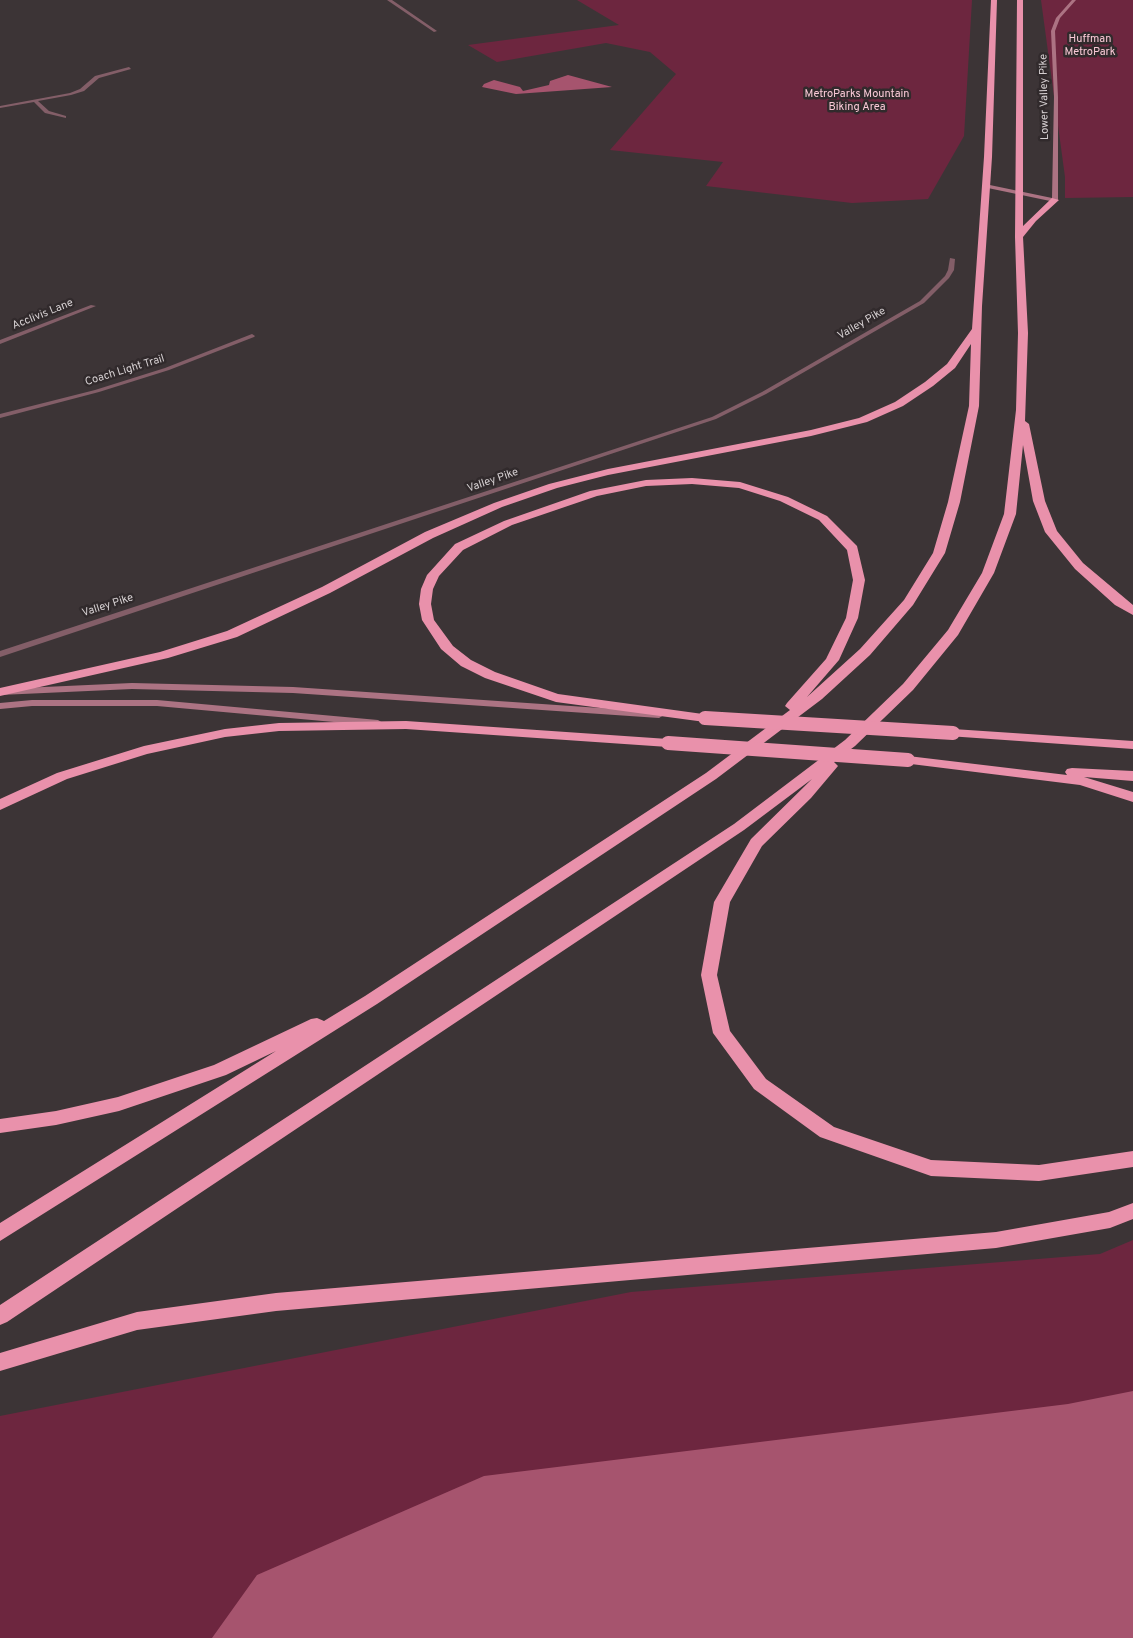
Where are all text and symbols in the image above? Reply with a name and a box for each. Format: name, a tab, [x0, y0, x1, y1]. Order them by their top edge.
park label: Huffman MetroPark	[1064, 33, 1116, 59]
street label: Lower Valley Pike	[1038, 54, 1052, 140]
park label: MetroParks Mountain Biking Area	[805, 88, 909, 114]
street label: Acclivis Lane	[11, 297, 75, 333]
street label: Valley Pike	[836, 305, 888, 343]
street label: Coach Light Trail	[84, 353, 166, 389]
street label: Valley Pike	[466, 466, 520, 496]
street label: Valley Pike	[81, 592, 135, 620]

